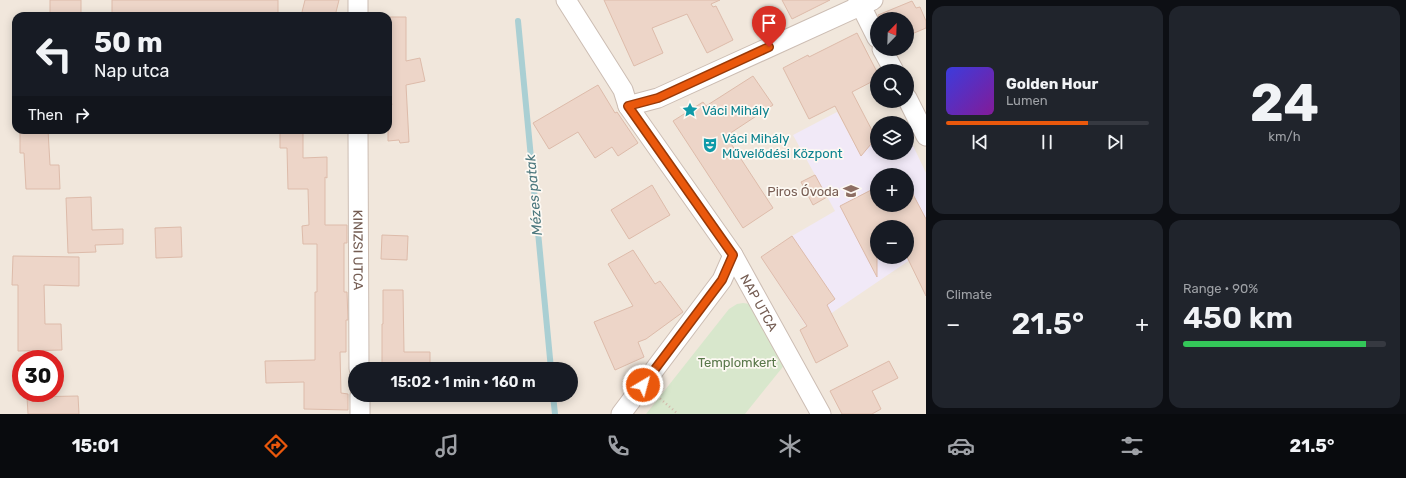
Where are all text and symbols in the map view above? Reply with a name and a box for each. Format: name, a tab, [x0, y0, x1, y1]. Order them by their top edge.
pin	[752, 6, 786, 47]
icon: arrive	[758, 12, 780, 34]
north arrow	[870, 12, 914, 56]
map controls	[870, 12, 914, 264]
text: 50 m	[94, 26, 163, 59]
icon: left	[28, 28, 80, 80]
text: Nap utca	[94, 60, 169, 82]
button: search	[870, 64, 914, 108]
text: 24	[1250, 72, 1319, 134]
text: Golden Hour	[1006, 75, 1098, 93]
text: Lumen	[1006, 93, 1048, 108]
place icon: Váci Mihály	[681, 101, 699, 119]
place label: Váci Mihály	[702, 103, 769, 118]
icon: right	[71, 104, 93, 126]
text: Then	[28, 106, 63, 124]
button: layers	[870, 116, 914, 160]
text: km/h	[1268, 129, 1301, 144]
place label: Váci Mihály Művelődési Központ	[722, 131, 843, 161]
icon: previous	[969, 131, 991, 153]
icon: pause	[1036, 131, 1058, 153]
icon: next	[1104, 131, 1126, 153]
theatre icon: Váci Mihály Művelődési Központ	[701, 136, 719, 154]
water label: Mézes patak	[522, 153, 546, 236]
button: +	[870, 168, 914, 212]
school or university icon: Piros Óvoda	[842, 182, 860, 200]
place label: Piros Óvoda	[767, 184, 839, 199]
street label: KINIZSI UTCA	[351, 210, 366, 291]
button: −	[870, 220, 914, 264]
street label: NAP UTCA	[738, 272, 781, 334]
text: Range · 90%	[1183, 281, 1258, 296]
text: Climate	[946, 287, 992, 302]
text: 450 km	[1183, 300, 1293, 336]
text: 21.5°	[1011, 306, 1084, 342]
text: −	[946, 311, 960, 338]
text: +	[1135, 311, 1149, 338]
speed limit sign: 30	[12, 350, 64, 402]
park label: Templomkert	[698, 355, 776, 370]
position arrow	[622, 364, 664, 406]
text: 15:02 · 1 min · 160 m	[390, 373, 536, 391]
icon: directions	[262, 432, 290, 460]
icon: music	[433, 432, 461, 460]
icon: phone	[604, 432, 632, 460]
icon: climate	[776, 432, 804, 460]
icon: car	[947, 432, 975, 460]
icon: filters	[1118, 432, 1146, 460]
text: 15:01	[72, 435, 119, 457]
text: 21.5°	[1290, 435, 1334, 457]

